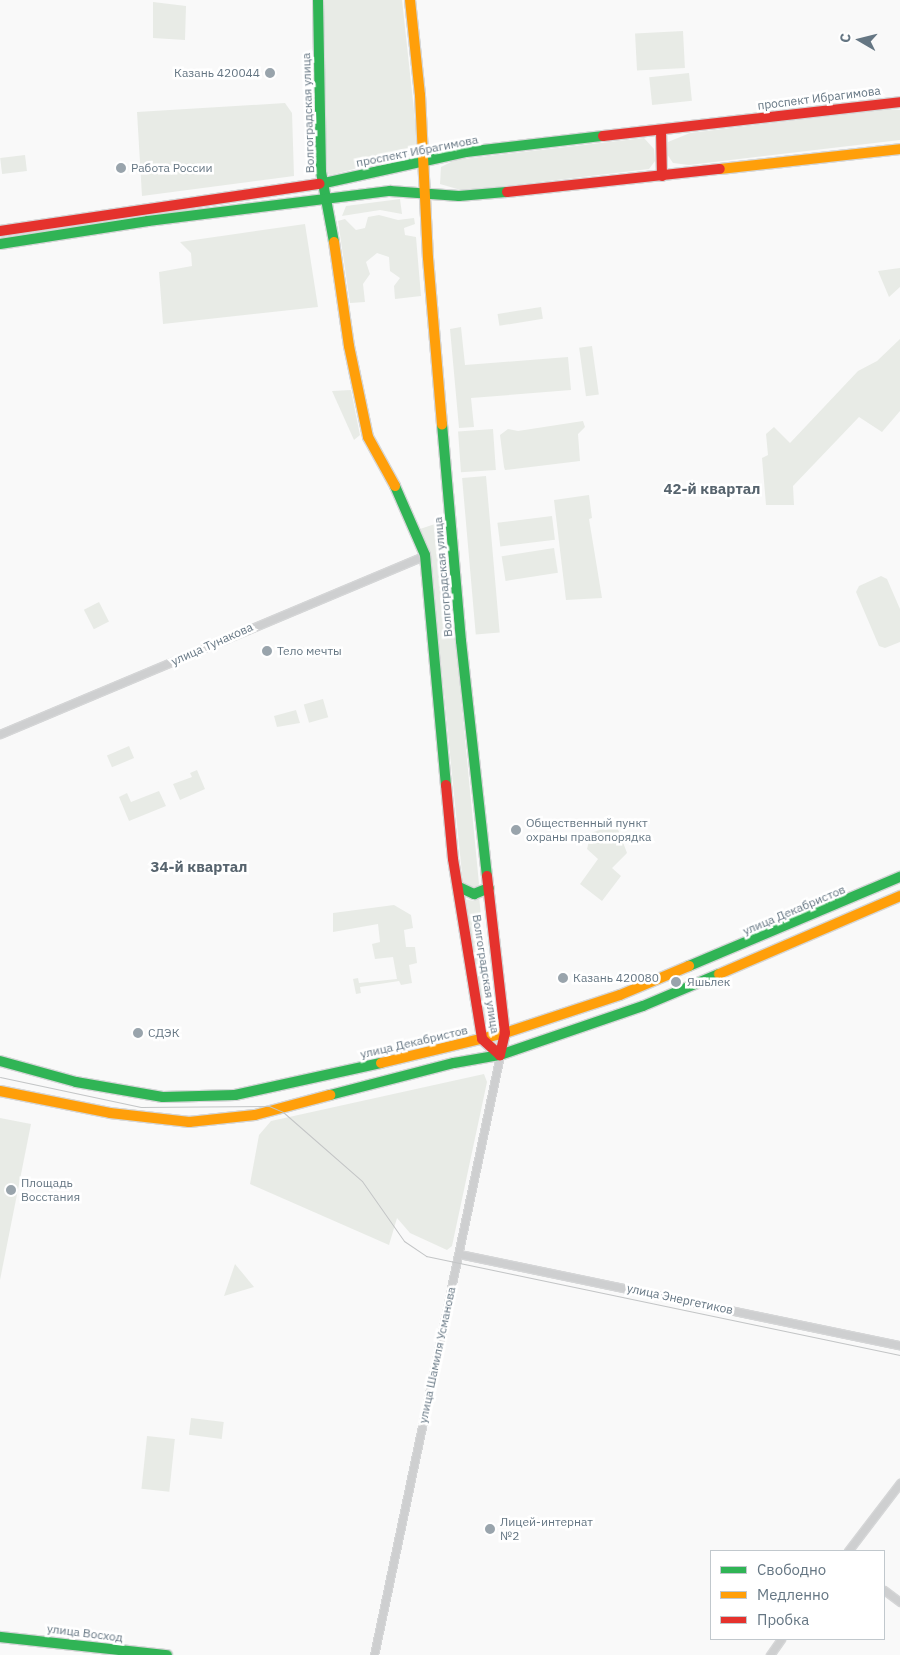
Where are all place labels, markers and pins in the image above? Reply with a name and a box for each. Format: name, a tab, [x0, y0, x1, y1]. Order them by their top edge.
place label: Казань 420044	[174, 66, 260, 80]
marker: Казань 420044	[264, 67, 276, 79]
place label: Работа России	[131, 161, 213, 175]
marker: Работа России	[115, 162, 127, 174]
place label: Тело мечты	[277, 644, 342, 658]
marker: Тело мечты	[261, 645, 273, 657]
place label: Общественный пункт охраны правопорядка	[526, 816, 651, 844]
marker: Общественный пункт охраны правопорядка	[510, 824, 522, 836]
place label: Казань 420080	[573, 971, 659, 985]
marker: Казань 420080	[557, 972, 569, 984]
marker: Яшьлек	[669, 975, 683, 989]
place label: Яшьлек	[687, 975, 730, 989]
place label: СДЭК	[148, 1026, 180, 1040]
marker: СДЭК	[132, 1027, 144, 1039]
place label: Площадь Восстания	[21, 1176, 80, 1204]
marker: Площадь Восстания	[5, 1184, 17, 1196]
place label: Лицей-интернат №2	[500, 1515, 593, 1543]
marker: Лицей-интернат №2	[484, 1523, 496, 1535]

